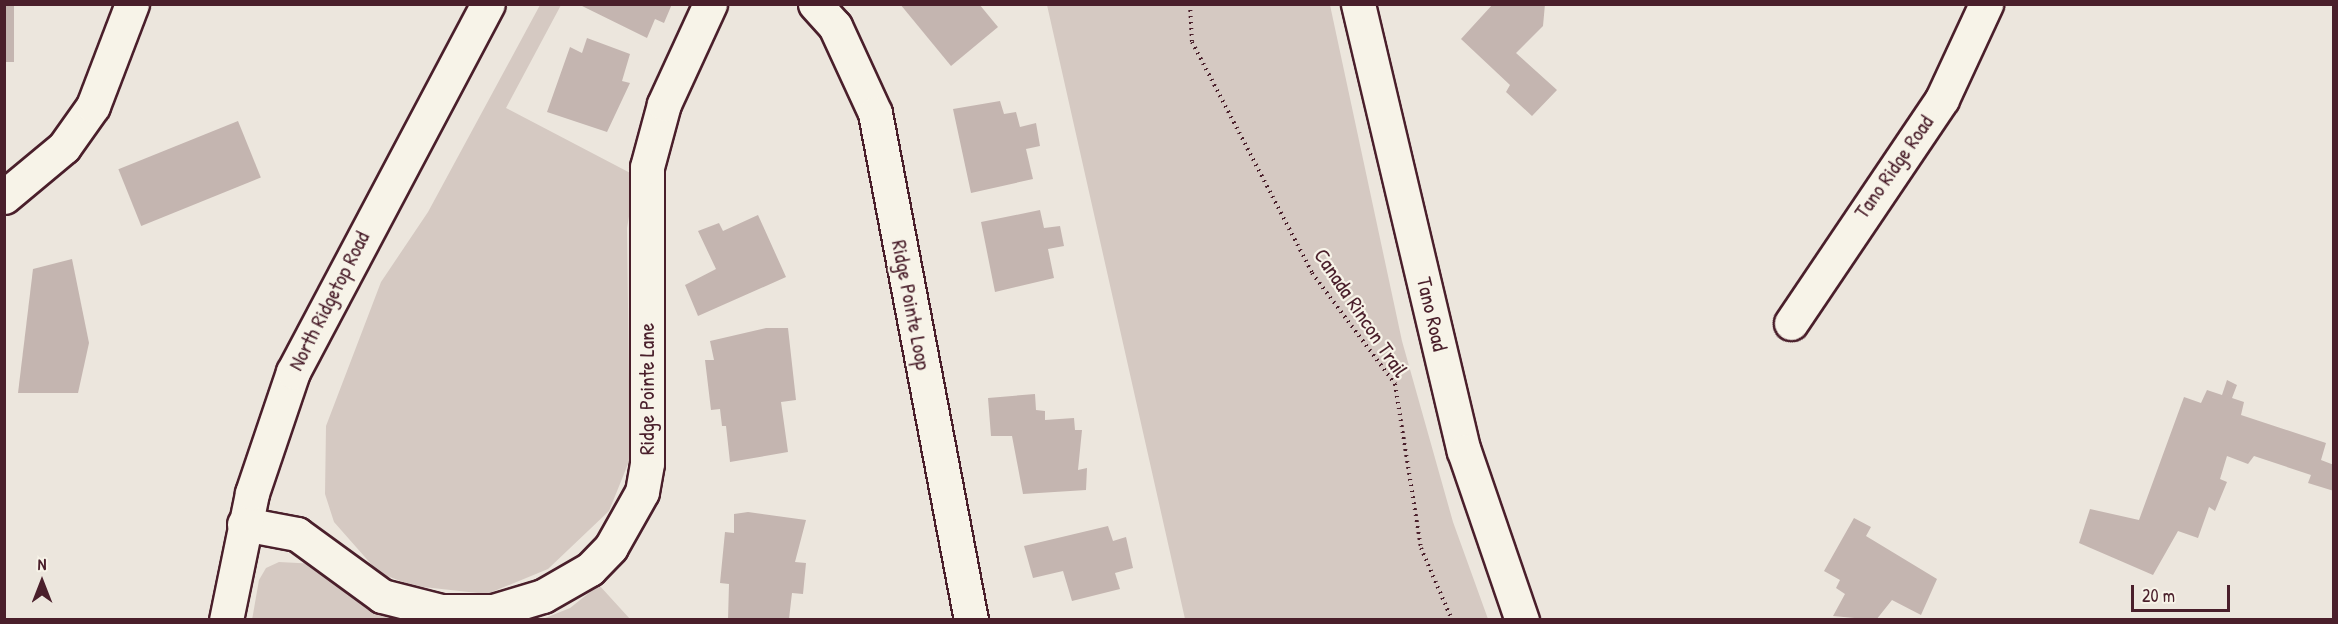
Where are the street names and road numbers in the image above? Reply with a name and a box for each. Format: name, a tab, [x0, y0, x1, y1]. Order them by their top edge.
street label: Tano Ridge Road	[1849, 111, 1939, 223]
street label: North Ridgetop Road	[283, 227, 375, 375]
street label: Ridge Pointe Loop	[886, 238, 936, 372]
street label: Canada Rincon Trail	[1309, 244, 1413, 382]
street label: Tano Road	[1411, 274, 1453, 354]
street label: Ridge Pointe Lane	[634, 323, 660, 455]

